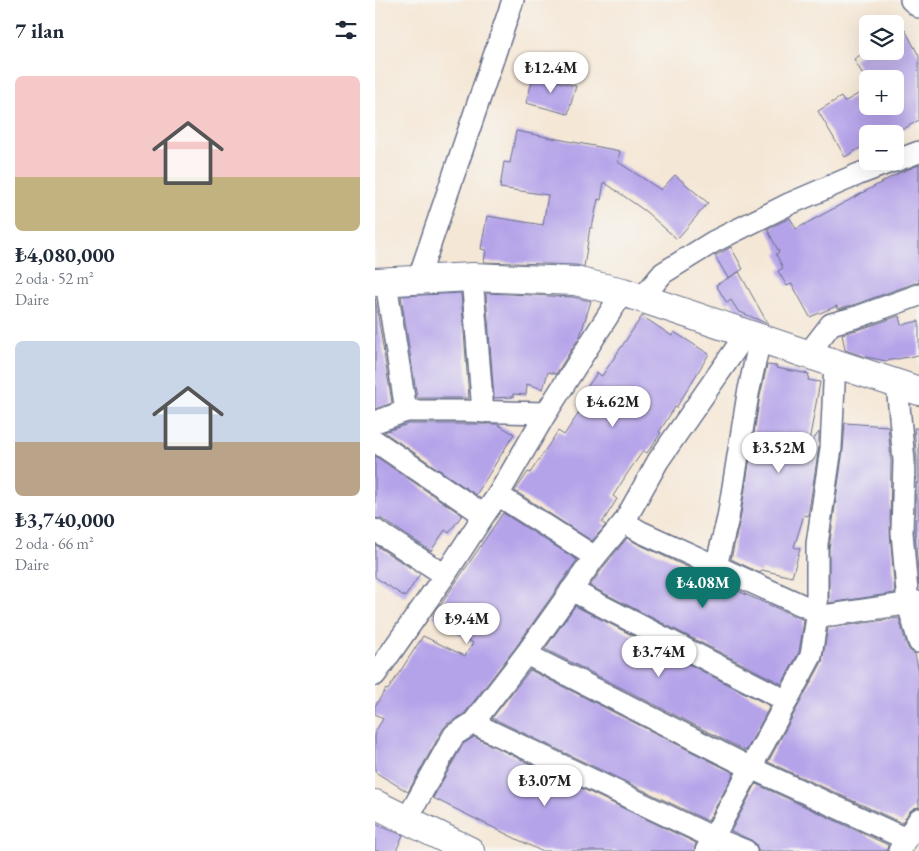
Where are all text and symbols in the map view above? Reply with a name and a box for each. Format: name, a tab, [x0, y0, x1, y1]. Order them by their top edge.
map controls	[859, 15, 904, 170]
button: layers	[859, 15, 904, 60]
icon: filters	[332, 16, 360, 44]
text: 7 ilan	[15, 17, 64, 44]
pin: ₺12.4M	[510, 52, 592, 94]
text: ₺12.4M	[525, 57, 577, 78]
button: +	[859, 70, 904, 115]
icon: home	[143, 108, 233, 198]
button: −	[859, 125, 904, 170]
text: ₺4,080,000	[15, 241, 115, 268]
text: 2 oda · 52 m²	[15, 268, 94, 289]
text: Daire	[15, 289, 49, 310]
icon: home	[143, 373, 233, 463]
pin: ₺4.62M	[572, 386, 654, 428]
text: ₺4.62M	[587, 391, 639, 412]
pin: ₺3.52M	[738, 432, 820, 474]
text: ₺3.52M	[753, 437, 805, 458]
text: ₺3,740,000	[15, 506, 115, 533]
text: 2 oda · 66 m²	[15, 533, 94, 554]
text: Daire	[15, 554, 49, 575]
pin: ₺4.08M	[662, 566, 744, 609]
text: ₺4.08M	[677, 572, 729, 593]
pin: ₺9.4M	[432, 602, 502, 645]
text: ₺9.4M	[445, 608, 489, 629]
pin: ₺3.74M	[618, 636, 700, 678]
text: ₺3.74M	[633, 641, 685, 662]
pin: ₺3.07M	[504, 764, 586, 807]
text: ₺3.07M	[519, 770, 571, 791]

